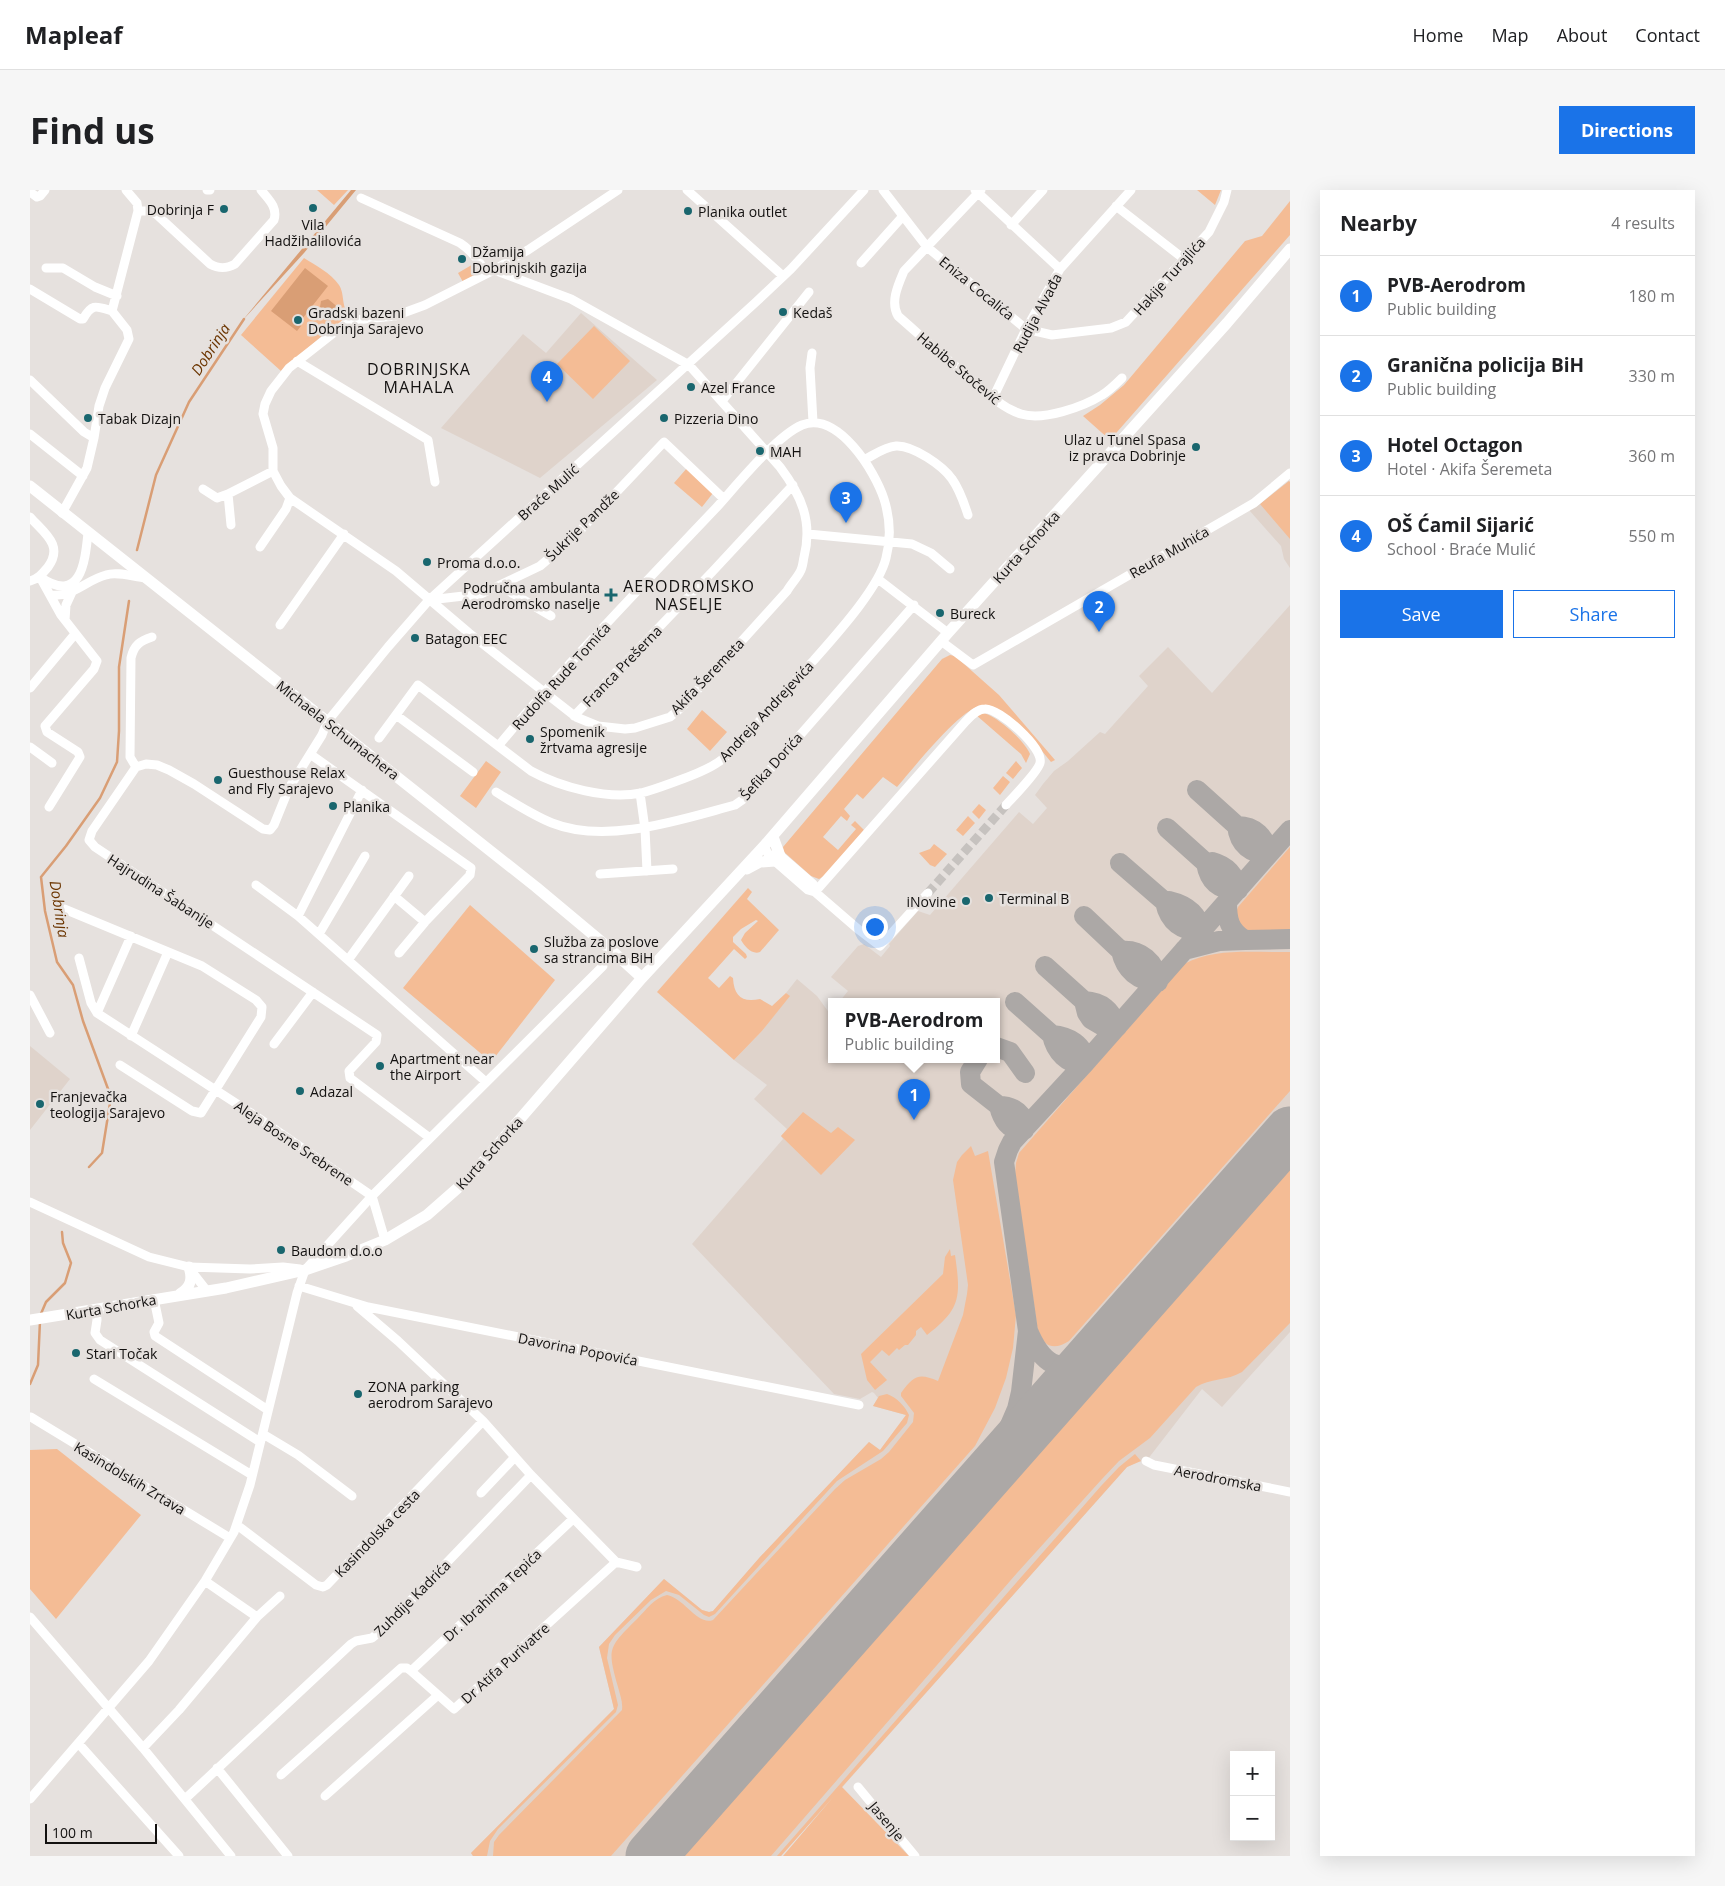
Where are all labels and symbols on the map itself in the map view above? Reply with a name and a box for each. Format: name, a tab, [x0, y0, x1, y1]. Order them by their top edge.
place label: Dobrinja F	[147, 200, 214, 219]
marker: Vila Hadžihalilovića	[307, 202, 319, 214]
place label: Planika outlet	[698, 202, 787, 221]
marker: Dobrinja F	[218, 203, 230, 215]
marker: Planika outlet	[682, 205, 694, 217]
place label: Vila Hadžihalilovića	[264, 215, 362, 250]
street label: Hakije Turajlića	[1129, 233, 1209, 319]
place label: Džamija Dobrinjskih gazija	[472, 242, 587, 277]
street label: Eniza Cocalića	[936, 252, 1018, 324]
marker: Džamija Dobrinjskih gazija	[456, 253, 468, 265]
street label: Rudija Alvađa	[1008, 270, 1066, 356]
place label: Gradski bazeni Dobrinja Sarajevo	[308, 303, 424, 338]
place label: Kedaš	[793, 303, 833, 322]
marker: Kedaš	[777, 306, 789, 318]
marker: Gradski bazeni Dobrinja Sarajevo	[292, 314, 304, 326]
water label: Dobrinja	[186, 319, 234, 379]
street label: Habibe Stočević	[913, 328, 1005, 409]
district label: DOBRINJSKA MAHALA	[367, 358, 471, 398]
pin: 4	[531, 361, 563, 402]
place label: Azel France	[701, 378, 775, 397]
marker: Azel France	[685, 381, 697, 393]
place label: Tabak Dizajn	[98, 409, 181, 428]
place label: Pizzeria Dino	[674, 409, 758, 428]
marker: Tabak Dizajn	[82, 412, 94, 424]
marker: Pizzeria Dino	[658, 412, 670, 424]
place label: Ulaz u Tunel Spasa iz pravca Dobrinje	[1064, 430, 1186, 465]
marker: Ulaz u Tunel Spasa iz pravca Dobrinje	[1190, 441, 1202, 453]
place label: MAH	[770, 442, 802, 461]
marker: MAH	[754, 445, 766, 457]
street label: Braće Mulić	[514, 459, 583, 524]
pin: 3	[830, 482, 862, 523]
street label: Šukrije Pandže	[541, 485, 623, 565]
street label: Kurta Schorka	[988, 507, 1064, 587]
street label: Reufa Muhića	[1126, 522, 1212, 582]
place label: Proma d.o.o.	[437, 553, 520, 572]
marker: Proma d.o.o.	[421, 556, 433, 568]
district label: AERODROMSKO NASELJE	[623, 575, 755, 615]
place label: Područna ambulanta Aerodromsko naselje	[462, 578, 600, 613]
marker: Područna ambulanta Aerodromsko naselje	[604, 588, 618, 602]
pin: 2	[1083, 591, 1115, 632]
place label: Bureck	[950, 604, 996, 623]
marker: Bureck	[934, 607, 946, 619]
street label: Rudolfa Rude Tomića	[508, 618, 614, 734]
street label: Franca Prešerna	[578, 621, 666, 711]
place label: Batagon EEC	[425, 629, 507, 648]
marker: Batagon EEC	[409, 632, 421, 644]
street label: Akifa Šeremeta	[666, 634, 748, 718]
street label: Andreja Andrejevića	[715, 657, 817, 765]
street label: Michaela Schumachera	[273, 676, 403, 784]
place label: Spomenik žrtvama agresije	[540, 722, 647, 757]
street label: Šefika Dorića	[736, 728, 806, 804]
marker: Spomenik žrtvama agresije	[524, 733, 536, 745]
place label: Guesthouse Relax and Fly Sarajevo	[228, 763, 346, 798]
marker: Guesthouse Relax and Fly Sarajevo	[212, 774, 224, 786]
place label: Planika	[343, 797, 390, 816]
marker: Planika	[327, 800, 339, 812]
street label: Hajrudina Šabanije	[104, 849, 218, 933]
water label: Dobrinja	[46, 879, 74, 940]
place label: Terminal B	[999, 889, 1069, 908]
place label: iNovine	[907, 892, 956, 911]
marker: Terminal B	[983, 892, 995, 904]
marker: iNovine	[960, 895, 972, 907]
your location	[862, 914, 888, 940]
place label: Služba za poslove sa strancima BiH	[544, 932, 659, 967]
marker: Služba za poslove sa strancima BiH	[528, 943, 540, 955]
place label: Apartment near the Airport	[390, 1049, 494, 1084]
marker: Apartment near the Airport	[374, 1060, 386, 1072]
pin: 1	[898, 1079, 930, 1120]
place label: Adazal	[310, 1082, 353, 1101]
marker: Adazal	[294, 1085, 306, 1097]
place label: Franjevačka teologija Sarajevo	[50, 1087, 165, 1122]
street label: Aleja Bosne Srebrene	[231, 1096, 357, 1190]
marker: Franjevačka teologija Sarajevo	[34, 1098, 46, 1110]
street label: Kurta Schorka	[451, 1113, 527, 1193]
place label: Baudom d.o.o	[291, 1241, 383, 1260]
marker: Baudom d.o.o	[275, 1244, 287, 1256]
street label: Kurta Schorka	[64, 1290, 158, 1324]
street label: Davorina Popovića	[517, 1328, 639, 1370]
place label: Stari Točak	[86, 1344, 158, 1363]
marker: Stari Točak	[70, 1347, 82, 1359]
place label: ZONA parking aerodrom Sarajevo	[368, 1377, 493, 1412]
marker: ZONA parking aerodrom Sarajevo	[352, 1388, 364, 1400]
street label: Kasindolskih Zrtava	[71, 1437, 189, 1519]
street label: Aerodromska	[1173, 1460, 1263, 1496]
street label: Kasindolska cesta	[330, 1485, 424, 1581]
street label: Dr. Ibrahima Tepića	[439, 1544, 545, 1646]
street label: Zuhdije Kadrića	[370, 1556, 454, 1640]
street label: Dr Atifa Purivatre	[457, 1618, 553, 1708]
street label: Jasenje	[864, 1796, 909, 1845]
scale bar	[45, 1821, 158, 1844]

